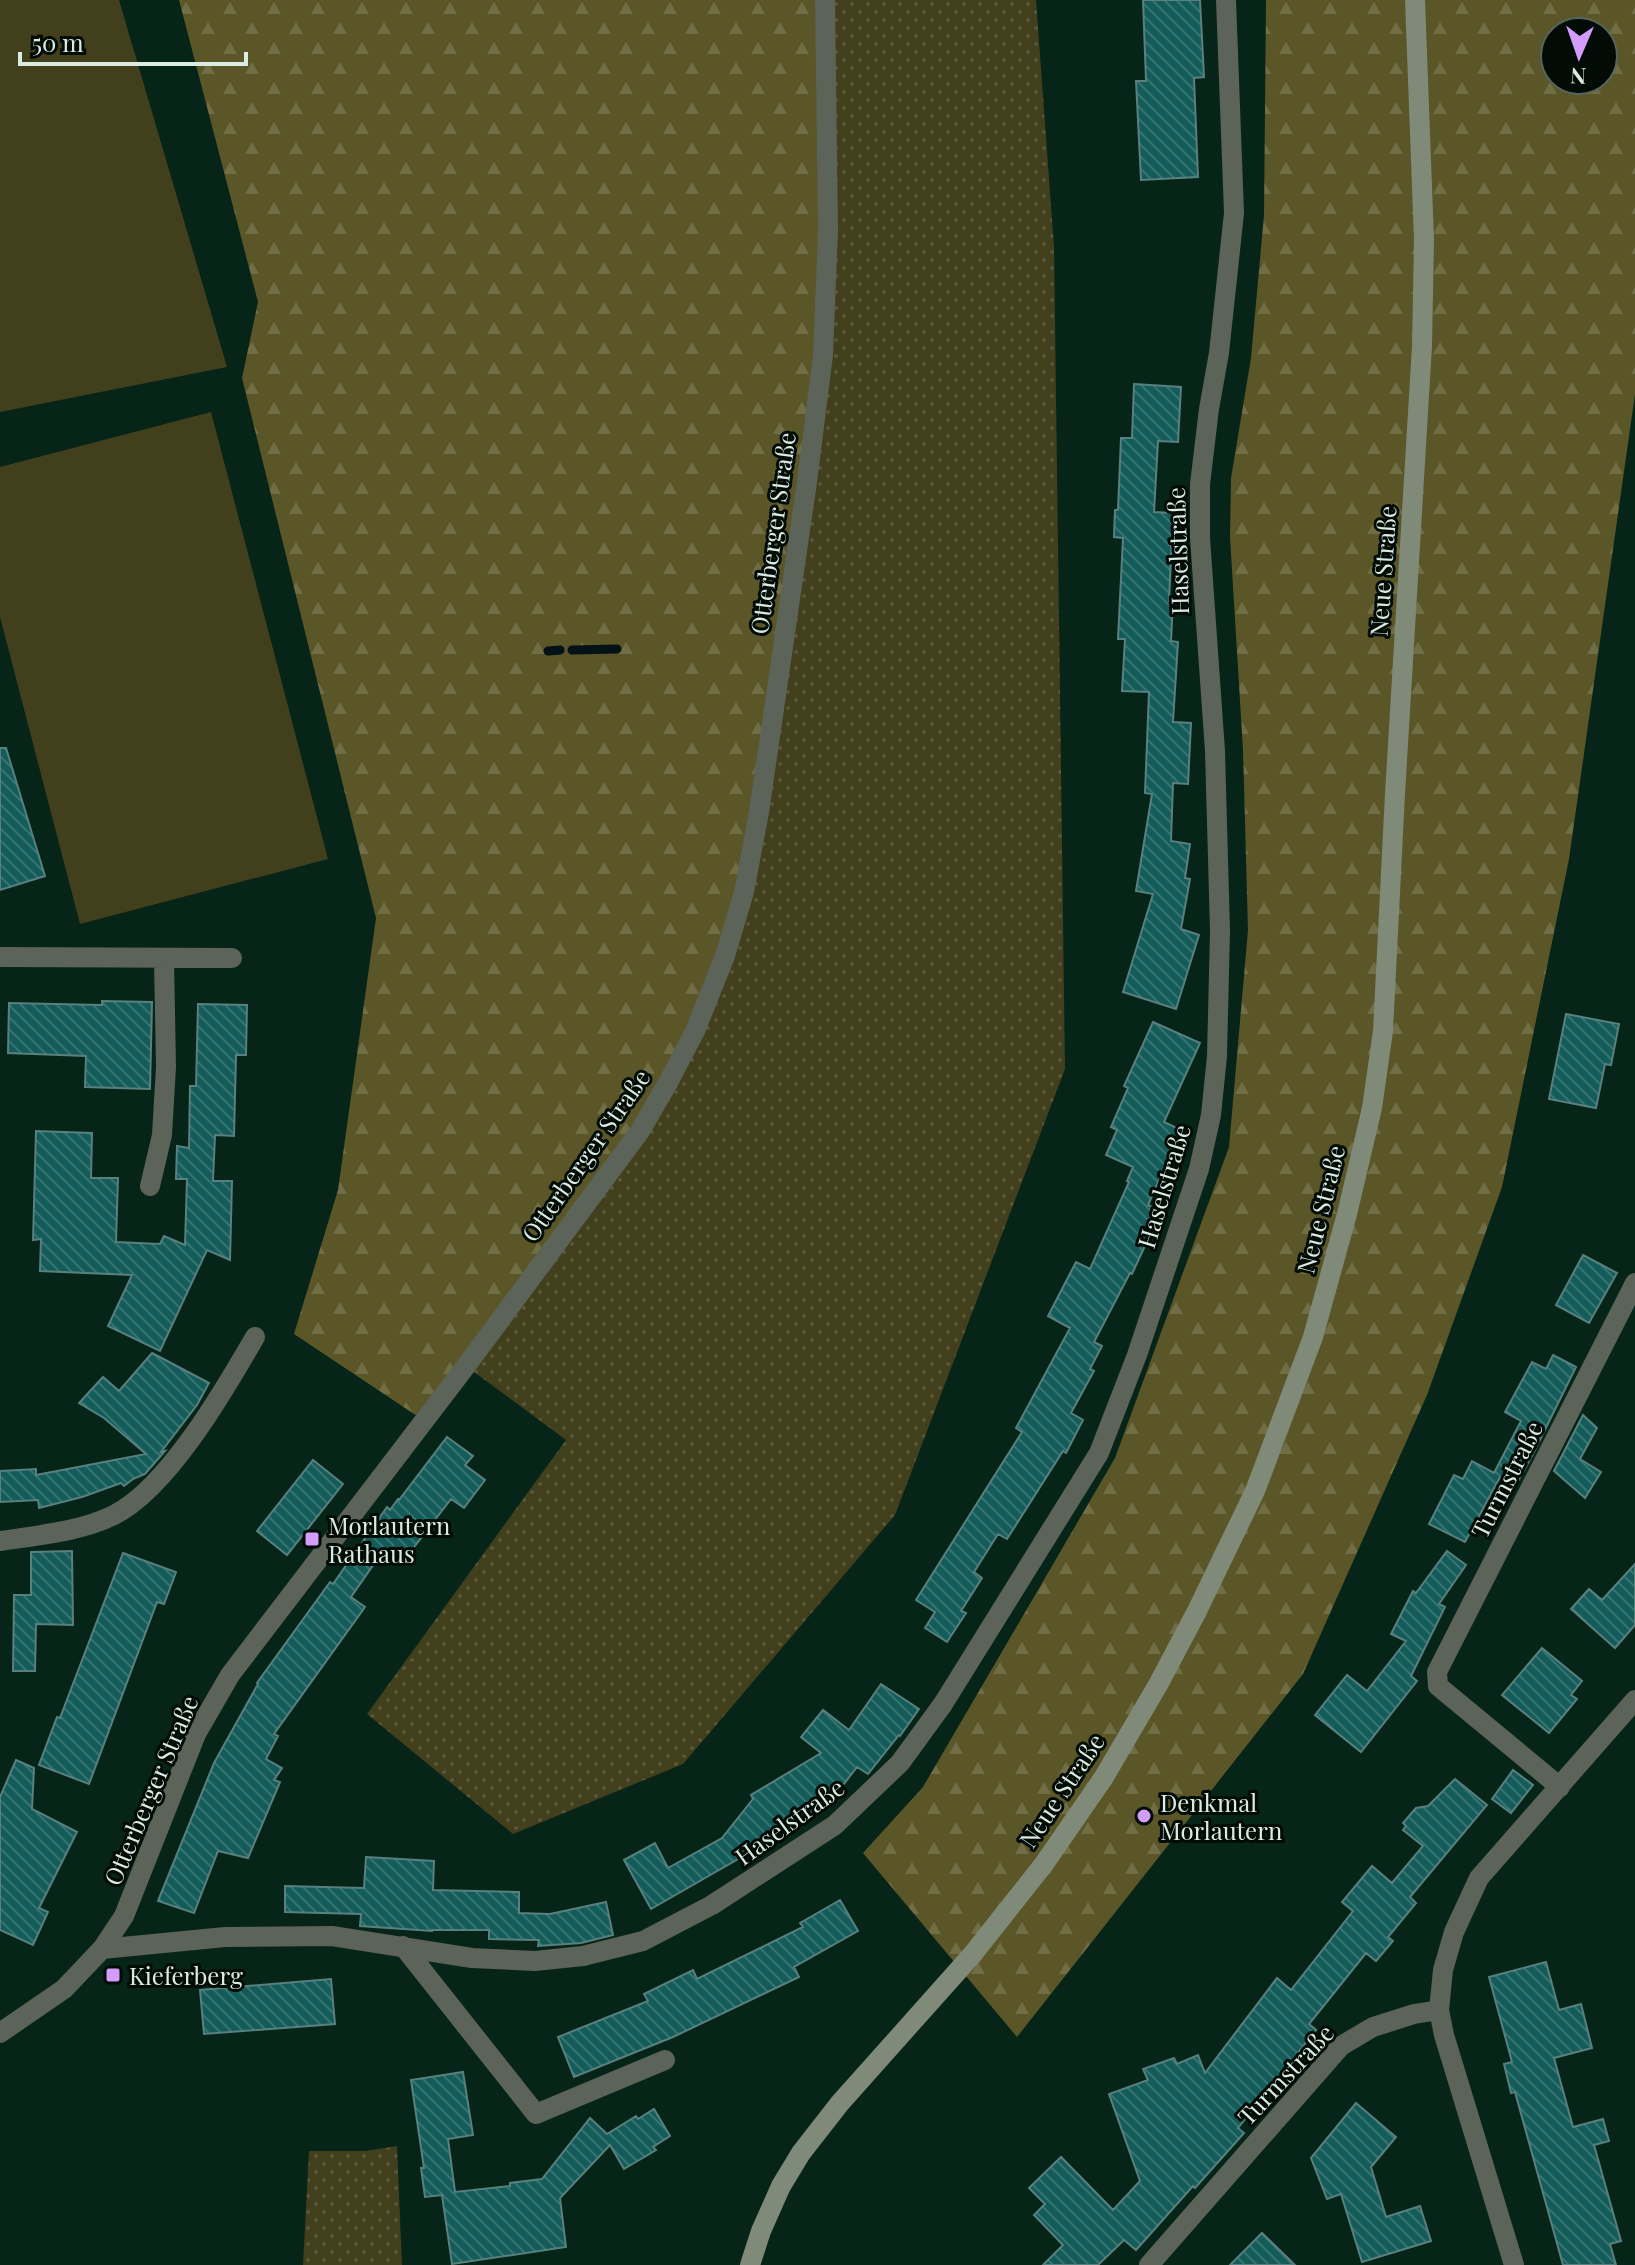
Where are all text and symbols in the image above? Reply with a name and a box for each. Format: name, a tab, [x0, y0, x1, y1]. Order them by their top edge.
scale bar	[20, 16, 246, 66]
north arrow	[1539, 16, 1619, 96]
text: 50 m	[32, 26, 84, 58]
text: N	[1570, 62, 1587, 92]
street label: Otterberger Straße	[742, 430, 802, 636]
street label: Haselstraße	[1159, 487, 1195, 615]
street label: Neue Straße	[1361, 505, 1403, 637]
street label: Otterberger Straße	[514, 1062, 656, 1248]
street label: Haselstraße	[1129, 1120, 1197, 1252]
street label: Neue Straße	[1289, 1142, 1351, 1276]
street label: Turmstraße	[1463, 1415, 1549, 1543]
place label: Morlautern Rathaus	[328, 1509, 450, 1569]
marker: Morlautern Rathaus	[303, 1530, 321, 1548]
street label: Otterberger Straße	[96, 1690, 204, 1890]
street label: Neue Straße	[1011, 1727, 1111, 1853]
street label: Haselstraße	[728, 1771, 850, 1871]
place label: Denkmal Morlautern	[1160, 1786, 1282, 1846]
marker: Denkmal Morlautern	[1135, 1807, 1153, 1825]
place label: Kieferberg	[129, 1959, 243, 1991]
marker: Kieferberg	[104, 1966, 122, 1984]
street label: Turmstraße	[1230, 2017, 1340, 2131]

